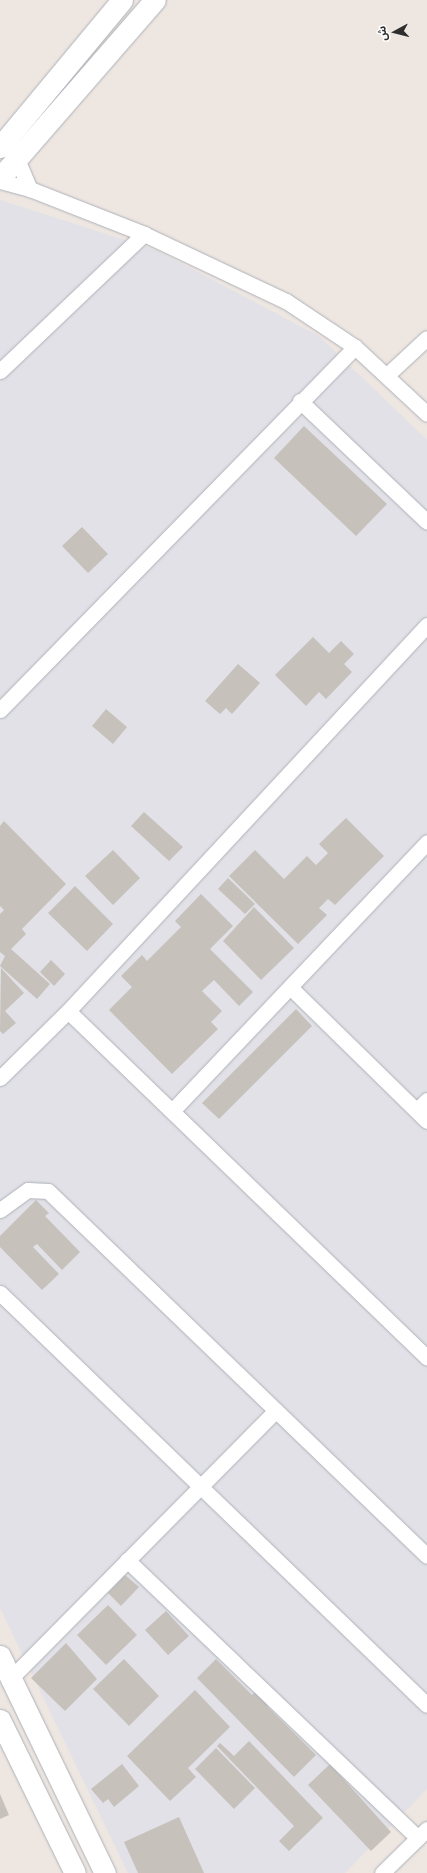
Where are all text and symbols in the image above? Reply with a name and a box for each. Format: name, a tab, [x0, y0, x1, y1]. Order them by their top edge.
north arrow	[375, 12, 415, 52]
text: ش	[375, 25, 390, 42]

